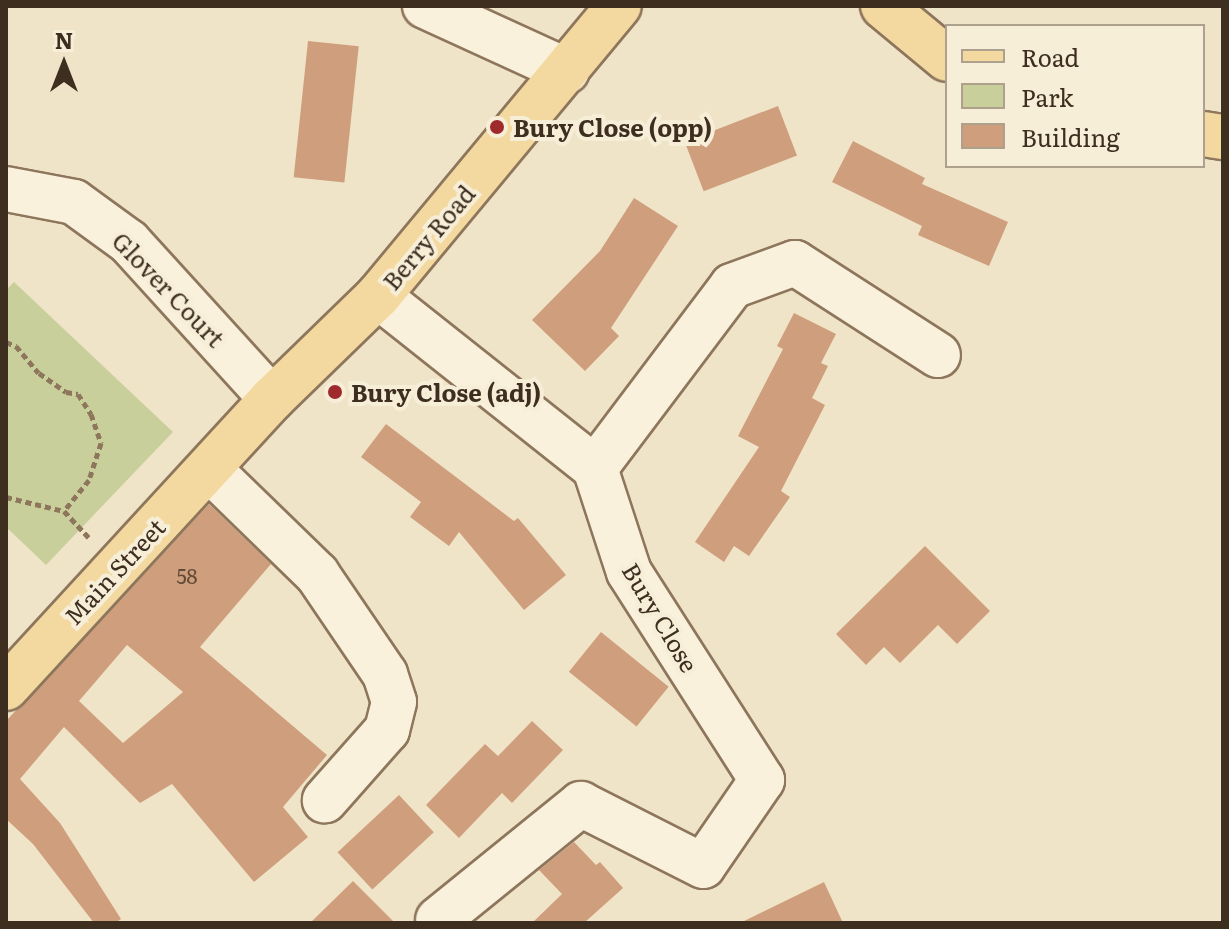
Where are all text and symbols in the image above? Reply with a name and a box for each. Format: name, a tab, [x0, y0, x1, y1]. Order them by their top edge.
text: N	[55, 23, 73, 56]
north arrow	[24, 24, 104, 104]
legend	[945, 24, 1205, 168]
text: Road	[1021, 39, 1079, 74]
text: Park	[1021, 79, 1074, 114]
place label: Bury Close (opp)	[513, 113, 712, 141]
marker: Bury Close (opp)	[488, 118, 506, 136]
text: Building	[1021, 119, 1120, 154]
street label: Berry Road	[376, 179, 480, 295]
street label: Glover Court	[107, 226, 231, 352]
place label: Bury Close (adj)	[351, 378, 541, 406]
marker: Bury Close (adj)	[326, 383, 344, 401]
street label: Main Street	[58, 512, 170, 630]
street label: Bury Close	[617, 557, 705, 677]
house number: 58	[176, 563, 198, 587]

